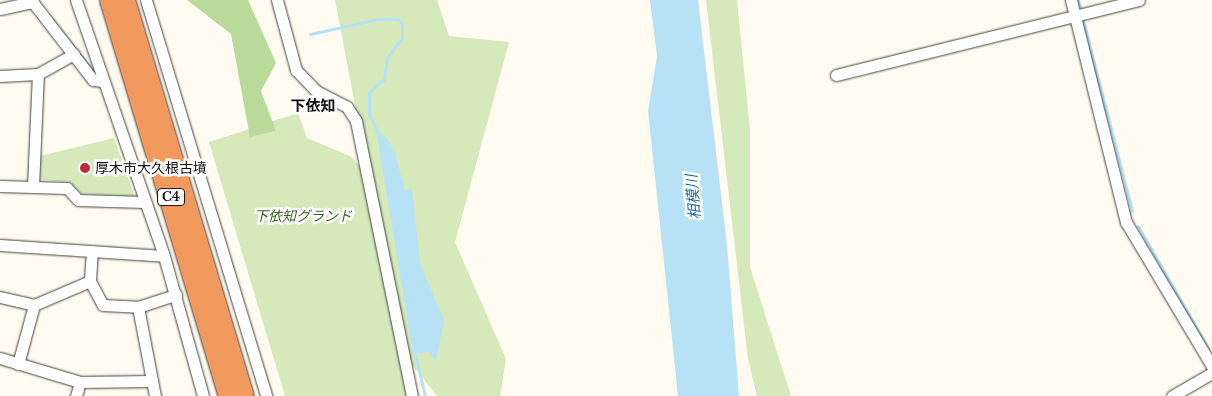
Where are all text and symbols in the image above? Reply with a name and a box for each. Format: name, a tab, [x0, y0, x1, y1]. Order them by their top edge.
district label: 下依知	[291, 97, 335, 115]
place label: 厚木市大久根古墳	[95, 160, 207, 176]
marker: 厚木市大久根古墳	[79, 162, 91, 174]
water label: 相模川	[682, 174, 704, 220]
road number: C4	[156, 188, 186, 206]
park label: 下依知グランド	[254, 208, 352, 224]

